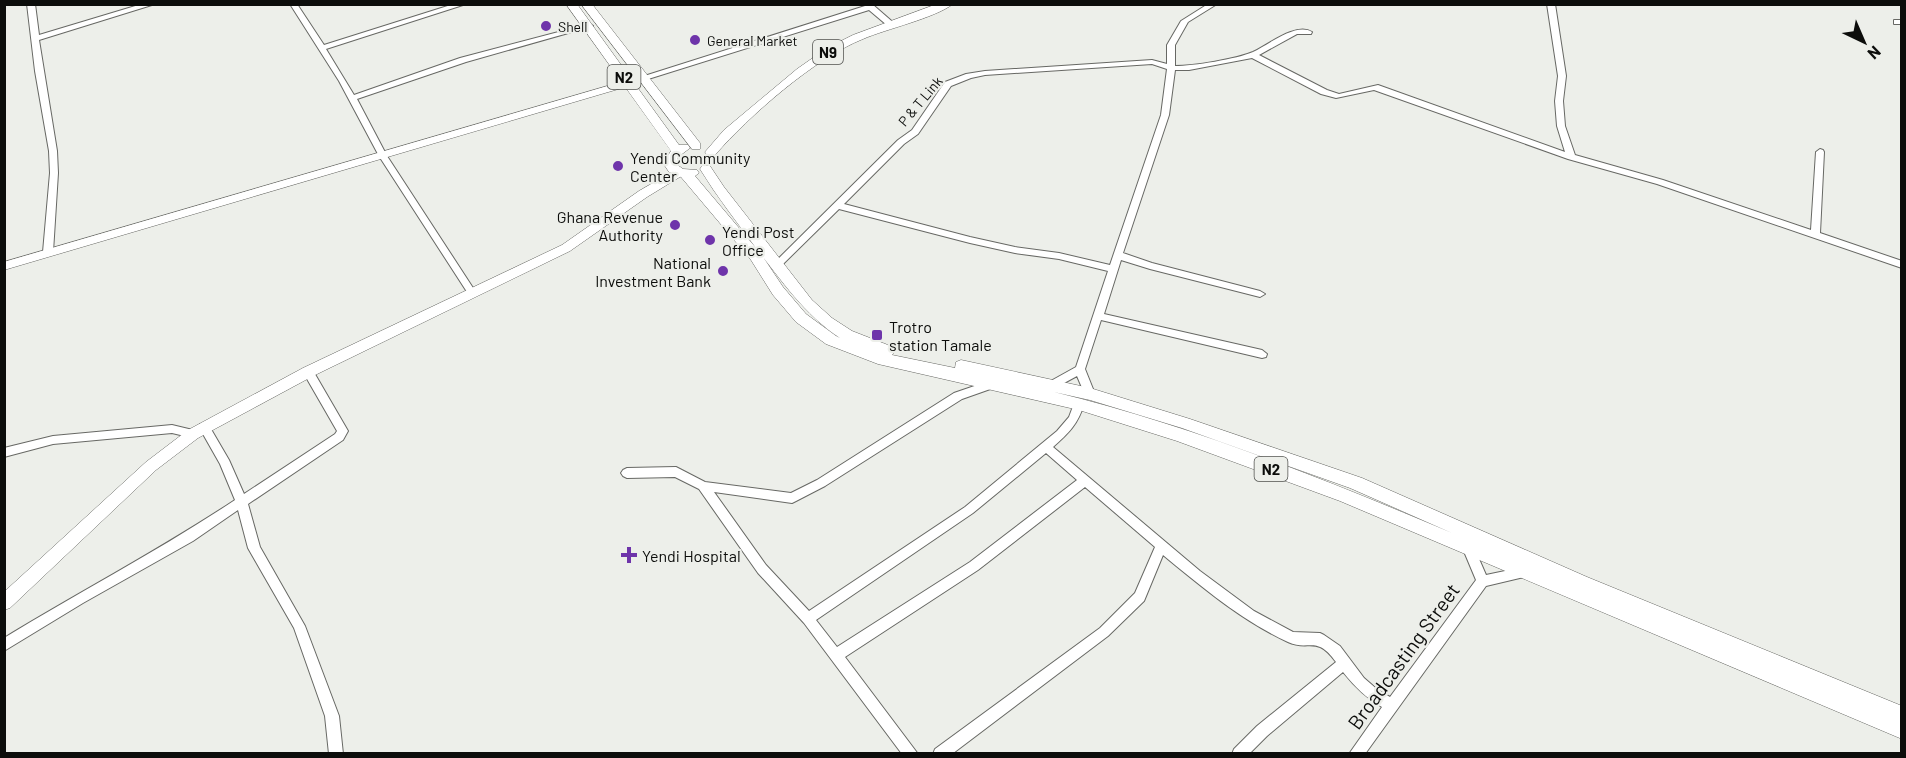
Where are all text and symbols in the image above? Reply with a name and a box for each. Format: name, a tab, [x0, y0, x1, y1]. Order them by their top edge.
north arrow	[1834, 12, 1894, 72]
place label: Shell	[558, 18, 588, 35]
marker: Shell	[539, 19, 553, 33]
place label: General Market	[707, 32, 798, 49]
marker: General Market	[688, 33, 702, 47]
road number: N9	[813, 40, 843, 64]
text: N	[1864, 43, 1885, 64]
road number: N2	[608, 65, 640, 89]
street label: P & T Link	[894, 73, 946, 129]
place label: Yendi Community Center	[630, 148, 751, 185]
marker: Yendi Community Center	[611, 159, 625, 173]
place label: Ghana Revenue Authority	[557, 207, 664, 244]
marker: Ghana Revenue Authority	[668, 218, 682, 232]
place label: Yendi Post Office	[722, 222, 795, 259]
marker: Yendi Post Office	[703, 233, 717, 247]
place label: National Investment Bank	[595, 253, 711, 290]
marker: National Investment Bank	[716, 264, 730, 278]
place label: Trotro station Tamale	[889, 317, 992, 354]
marker: Trotro station Tamale	[870, 328, 884, 342]
road number: N2	[1254, 457, 1288, 481]
marker: Yendi Hospital	[620, 546, 638, 564]
place label: Yendi Hospital	[642, 546, 741, 565]
street label: Broadcasting Street	[1342, 578, 1464, 734]

